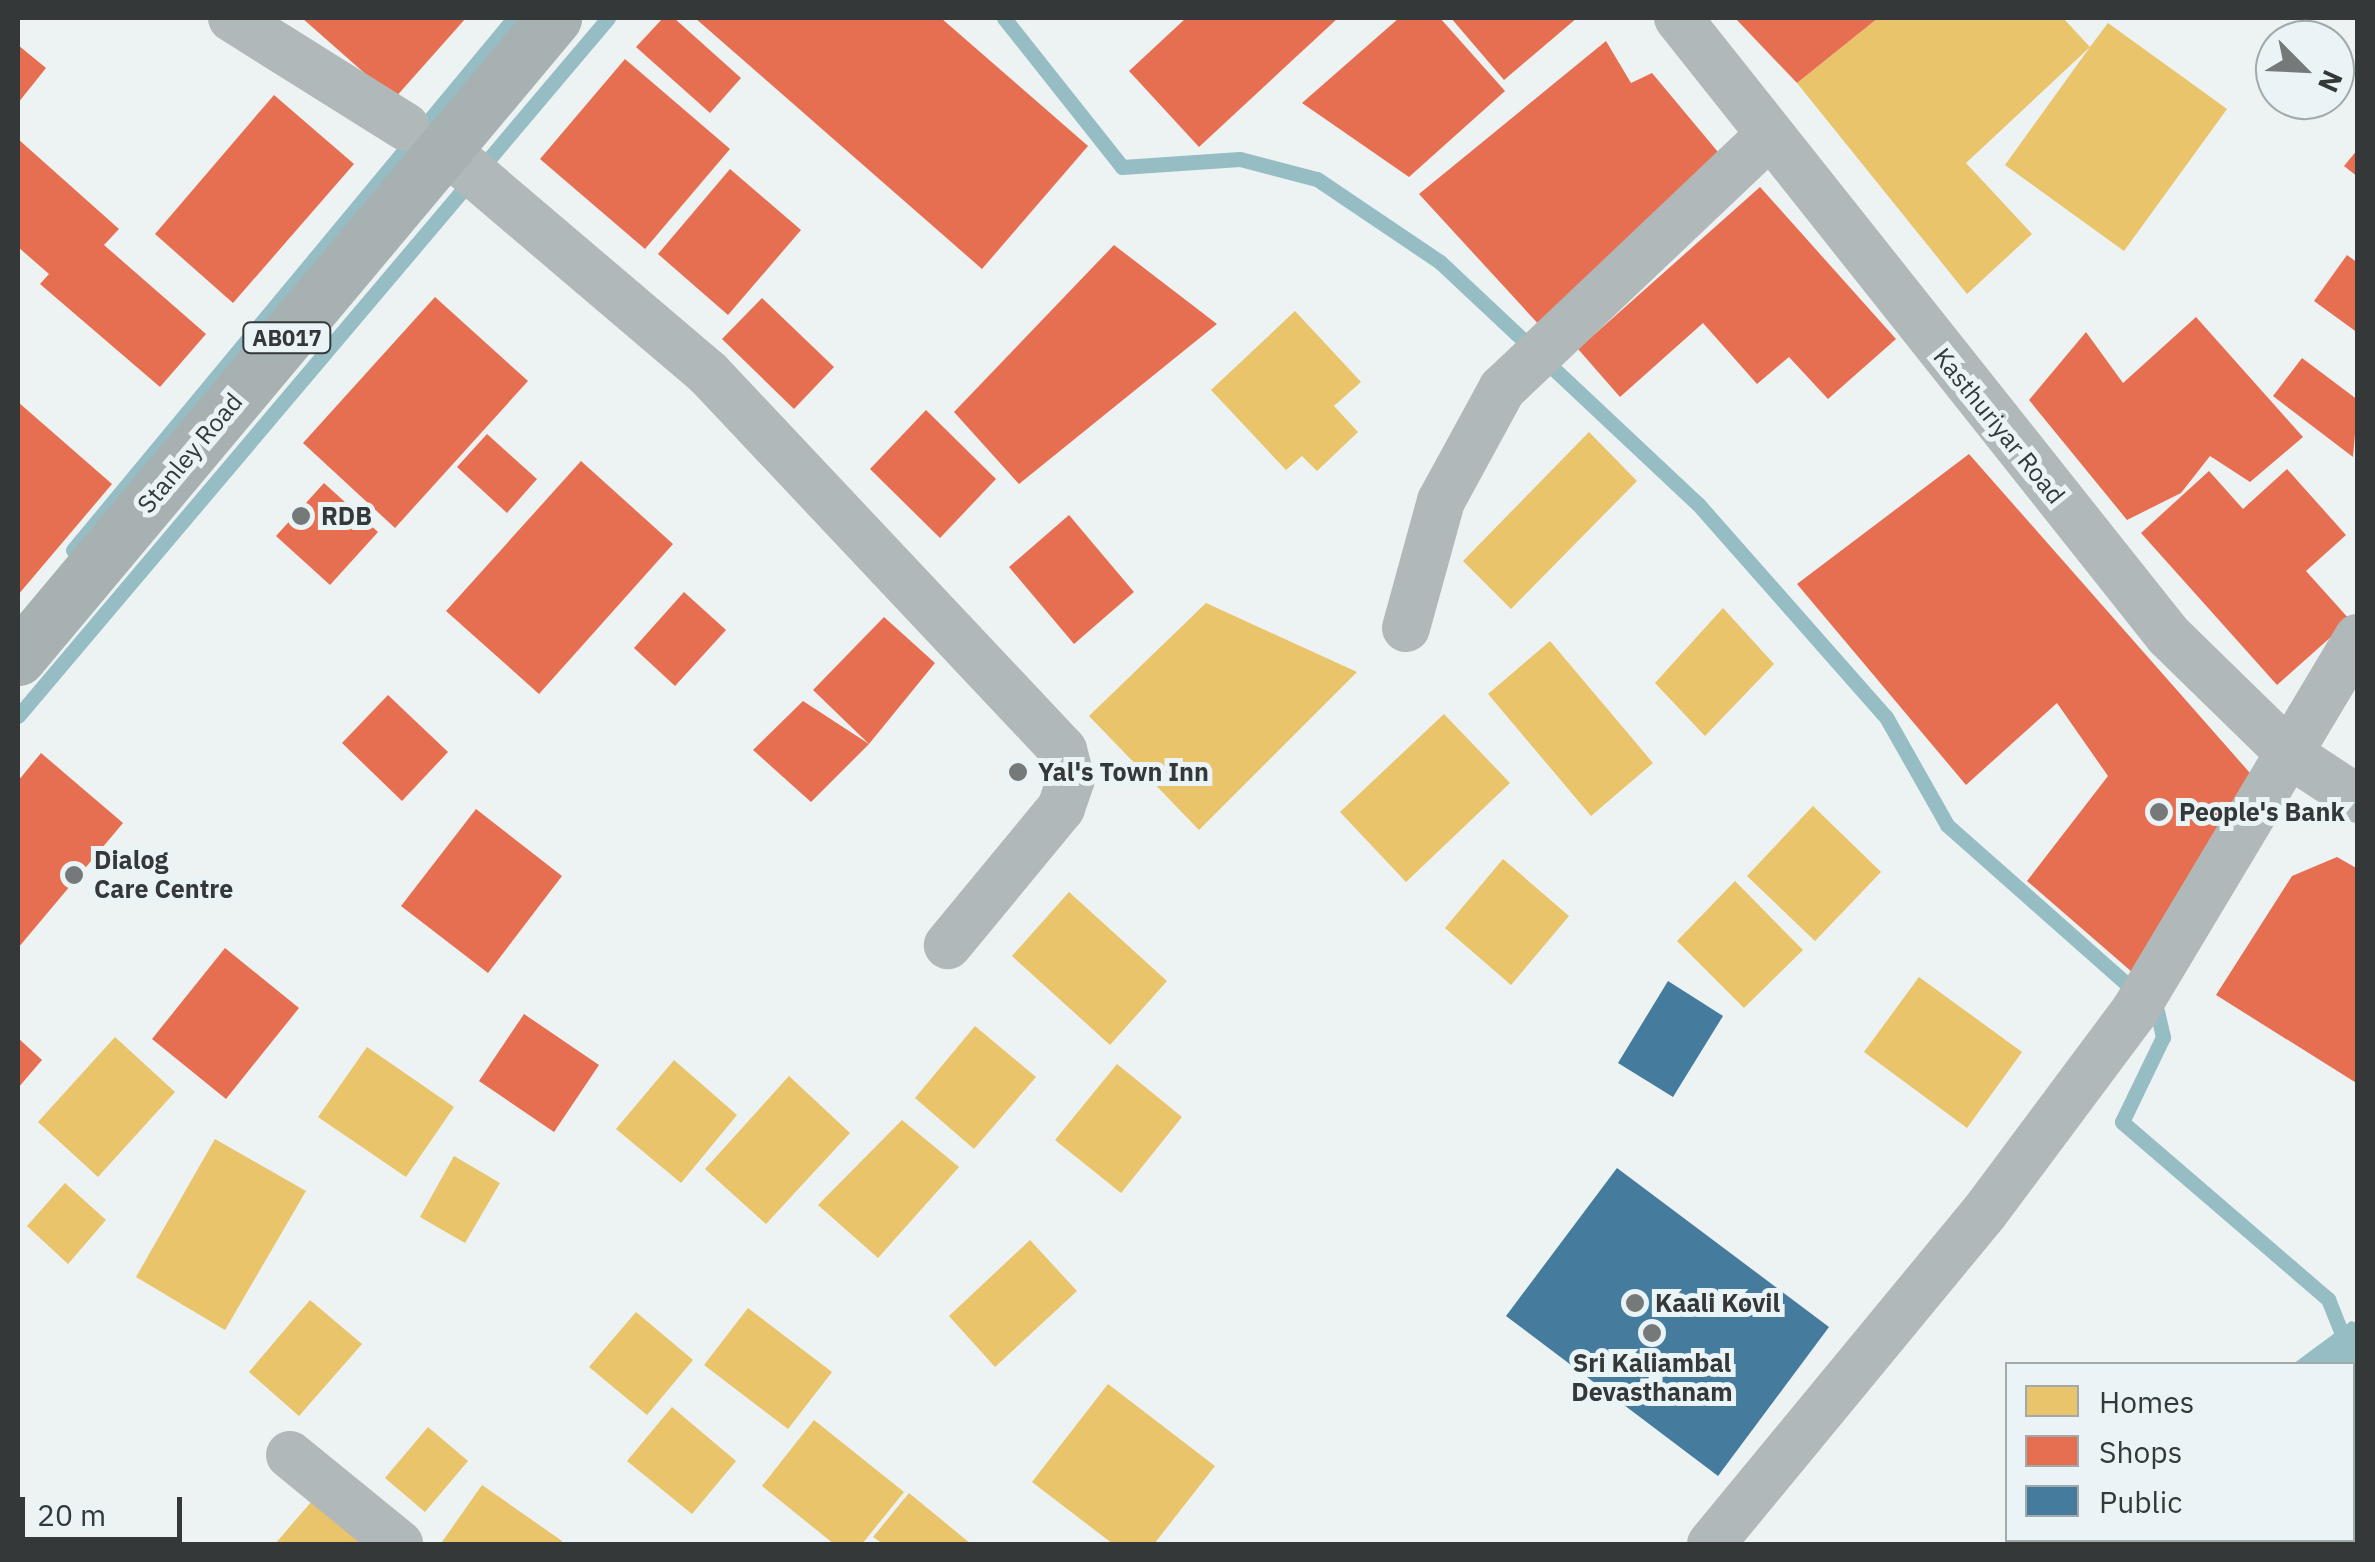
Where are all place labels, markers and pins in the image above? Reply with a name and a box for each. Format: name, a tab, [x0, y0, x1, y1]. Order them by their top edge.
place label: RDB	[321, 501, 372, 531]
marker: RDB	[290, 505, 312, 527]
place label: Yal's Town Inn	[1038, 757, 1209, 787]
marker: Yal's Town Inn	[1007, 761, 1029, 783]
place label: People's Bank	[2179, 797, 2345, 827]
marker: People's Bank	[2148, 801, 2170, 823]
place label: Dialog Care Centre	[94, 846, 233, 905]
marker: Dialog Care Centre	[63, 864, 85, 886]
place label: Kaali Kovil	[1655, 1288, 1780, 1318]
marker: Kaali Kovil	[1624, 1292, 1646, 1314]
marker: Sri Kaliambal Devasthanam	[1641, 1322, 1663, 1344]
place label: Sri Kaliambal Devasthanam	[1571, 1349, 1733, 1408]

